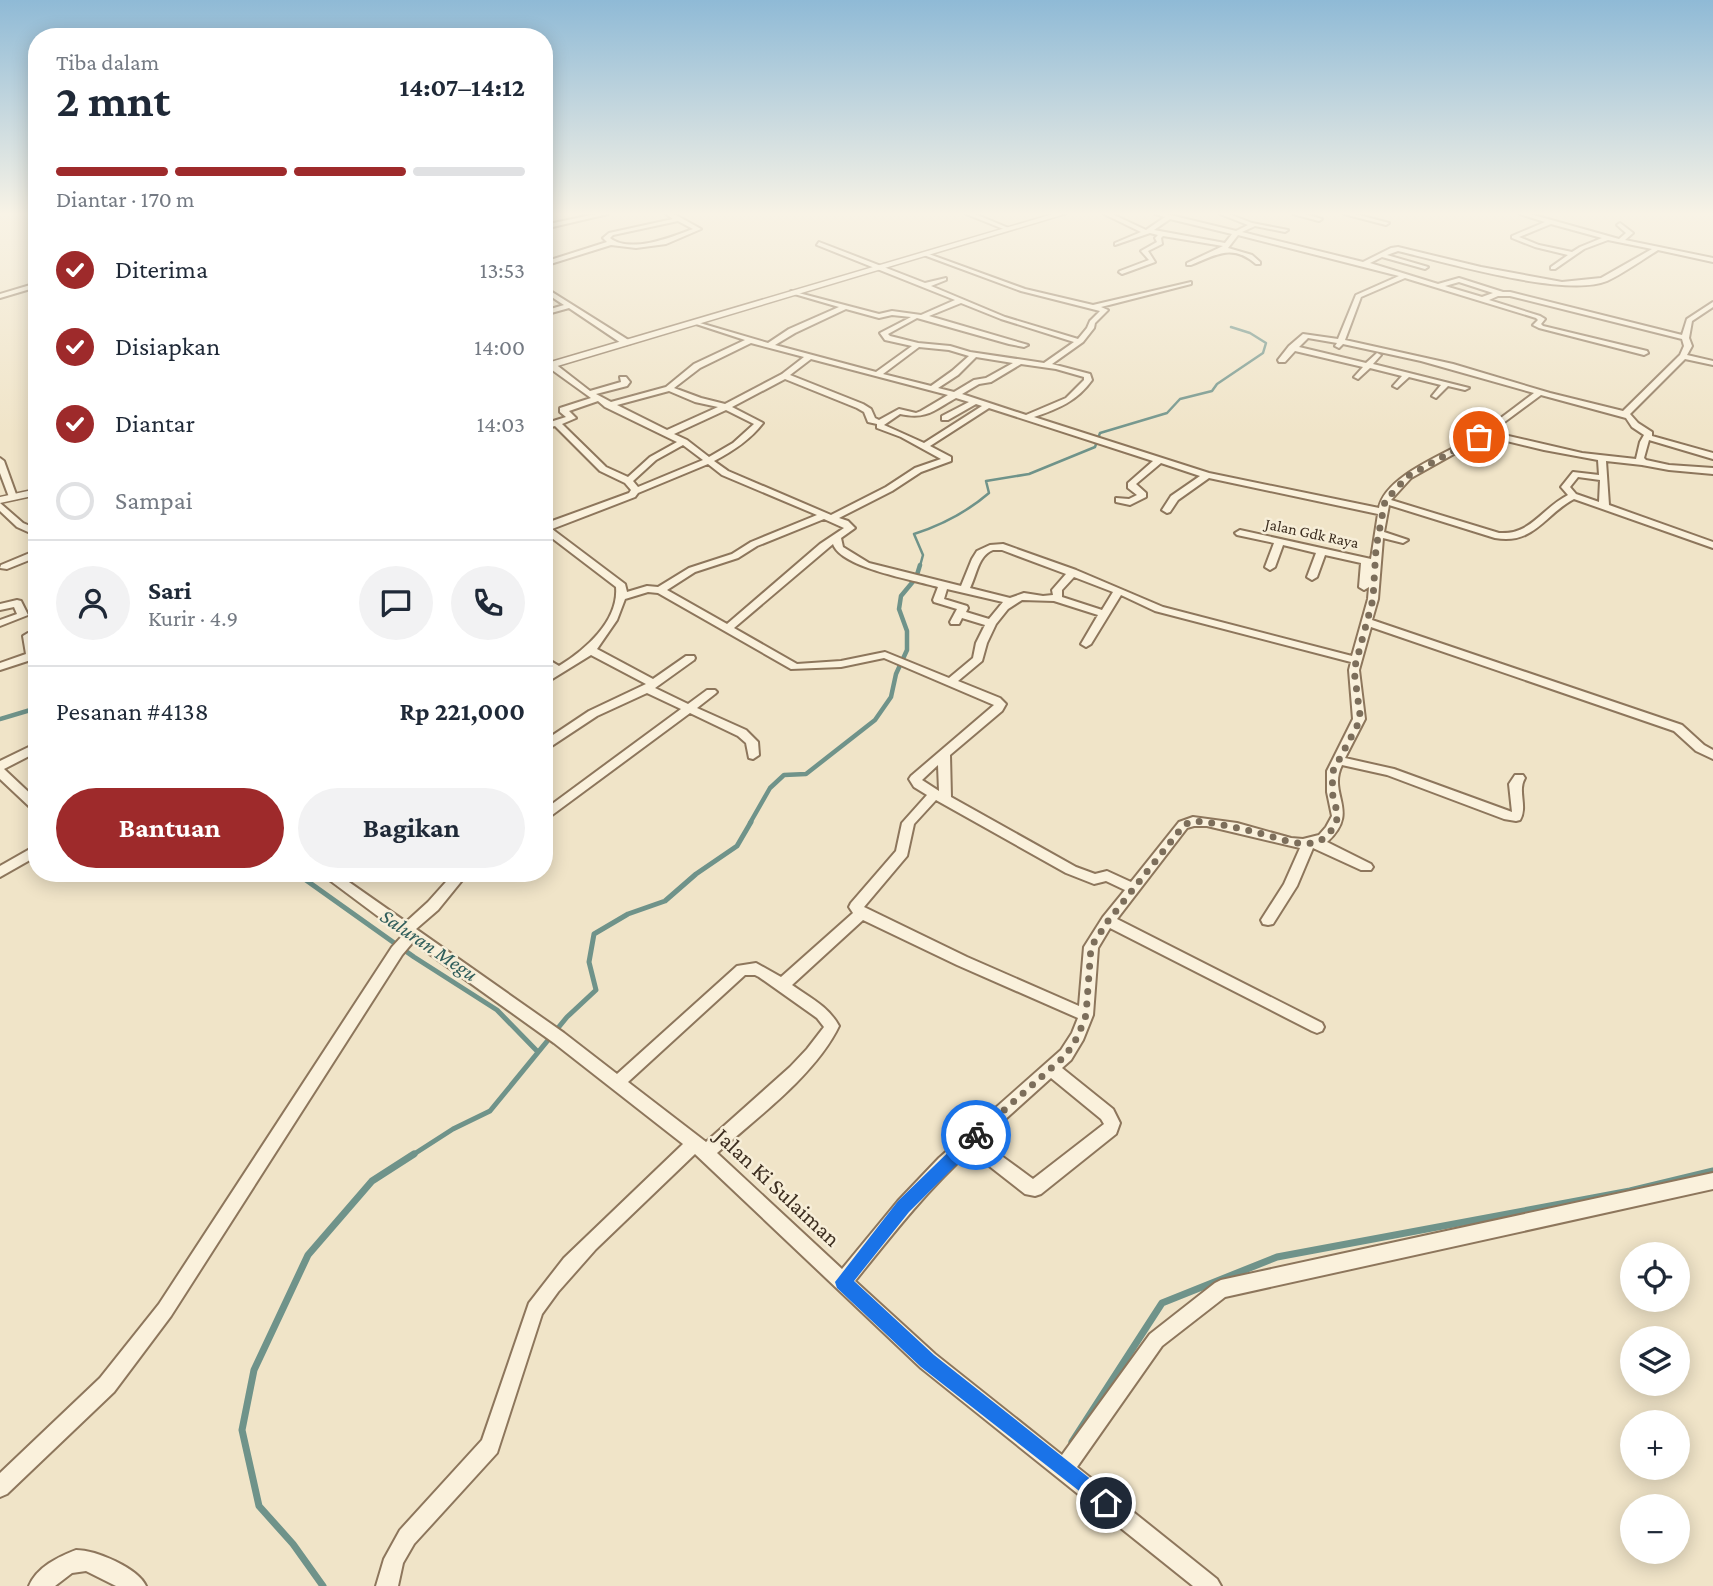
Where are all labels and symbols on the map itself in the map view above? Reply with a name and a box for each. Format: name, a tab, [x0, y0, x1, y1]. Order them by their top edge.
pin	[1449, 407, 1509, 467]
street label: Jalan Gdk Raya	[1261, 514, 1361, 552]
water label: Saluran Megu	[376, 904, 482, 986]
courier	[941, 1100, 1011, 1170]
street label: Jalan Ki Sulaiman	[709, 1121, 846, 1252]
pin	[1076, 1473, 1136, 1533]

